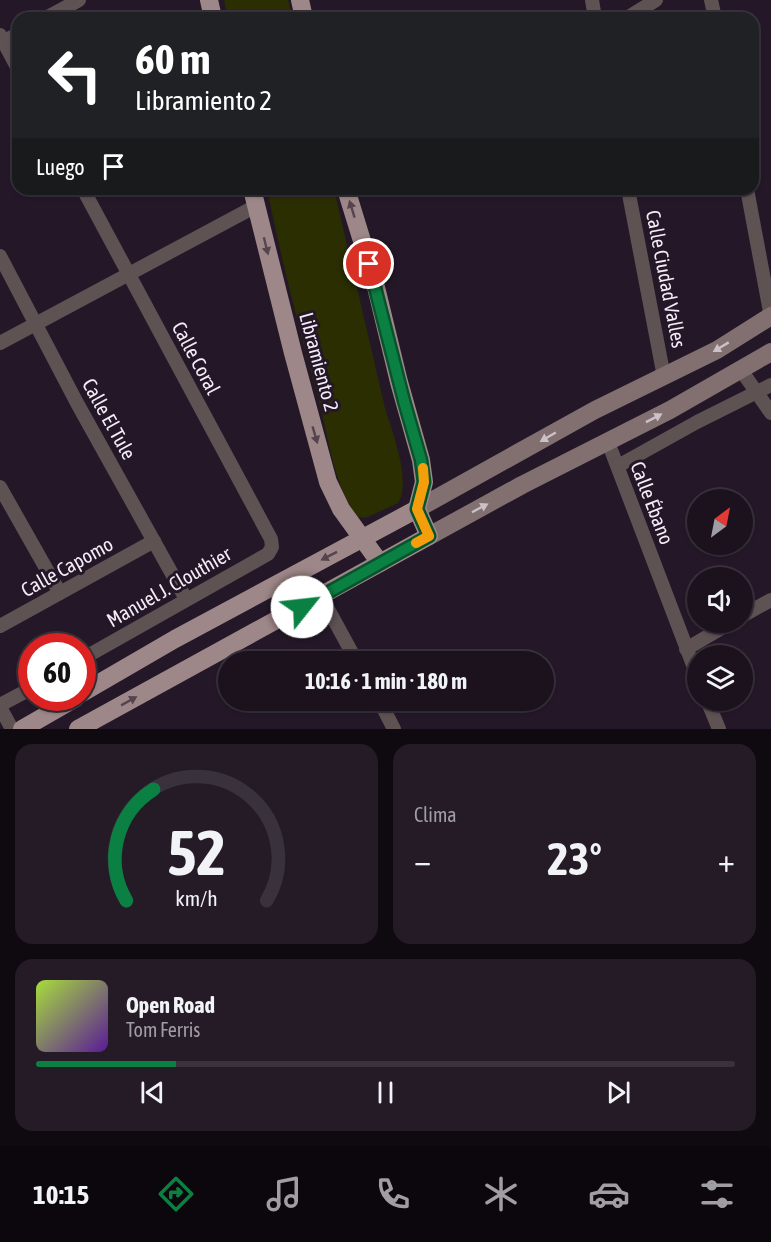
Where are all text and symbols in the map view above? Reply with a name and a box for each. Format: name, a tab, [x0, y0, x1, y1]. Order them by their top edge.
text: 60 m	[135, 35, 210, 83]
icon: left	[36, 36, 114, 114]
text: Libramiento 2	[135, 85, 272, 116]
icon: arrive	[97, 150, 130, 183]
text: Luego	[36, 154, 85, 180]
one-way arrow	[347, 200, 356, 218]
street label: Calle Ciudad Valles	[642, 208, 691, 350]
one-way arrow	[262, 237, 271, 255]
pin	[343, 238, 394, 289]
icon: arrive	[352, 247, 385, 280]
street label: Libramiento 2	[295, 310, 344, 414]
street label: Calle Coral	[168, 317, 225, 399]
one-way arrow	[712, 342, 729, 352]
street label: Calle El Tule	[78, 374, 141, 463]
one-way arrow	[645, 414, 662, 423]
one-way arrow	[311, 426, 320, 444]
one-way arrow	[540, 431, 556, 442]
street label: Calle Ébano	[626, 458, 679, 548]
north arrow	[687, 489, 753, 555]
map controls	[687, 489, 753, 711]
one-way arrow	[472, 503, 489, 513]
street label: Calle Capomo	[17, 532, 117, 601]
street label: Manuel J. Clouthier	[103, 541, 236, 631]
one-way arrow	[320, 551, 338, 561]
button: sound	[687, 567, 753, 633]
position arrow	[270, 575, 334, 639]
speed limit sign: 60	[18, 633, 96, 711]
button: layers	[687, 645, 753, 711]
text: 10:16 · 1 min · 180 m	[305, 668, 467, 694]
one-way arrow	[121, 696, 138, 706]
text: Clima	[414, 803, 457, 826]
text: 52	[167, 817, 226, 888]
text: 23°	[547, 833, 602, 885]
text: −	[414, 841, 431, 879]
text: +	[718, 841, 735, 879]
text: km/h	[175, 886, 218, 911]
text: Open Road	[126, 992, 215, 1018]
text: Tom Ferris	[126, 1018, 200, 1041]
icon: previous	[136, 1076, 169, 1109]
icon: pause	[369, 1076, 402, 1109]
icon: next	[602, 1076, 635, 1109]
icon: directions	[155, 1173, 197, 1215]
icon: music	[263, 1173, 305, 1215]
icon: phone	[372, 1173, 414, 1215]
icon: climate	[480, 1173, 522, 1215]
icon: car	[588, 1173, 630, 1215]
icon: filters	[696, 1173, 738, 1215]
text: 10:15	[33, 1179, 89, 1210]

